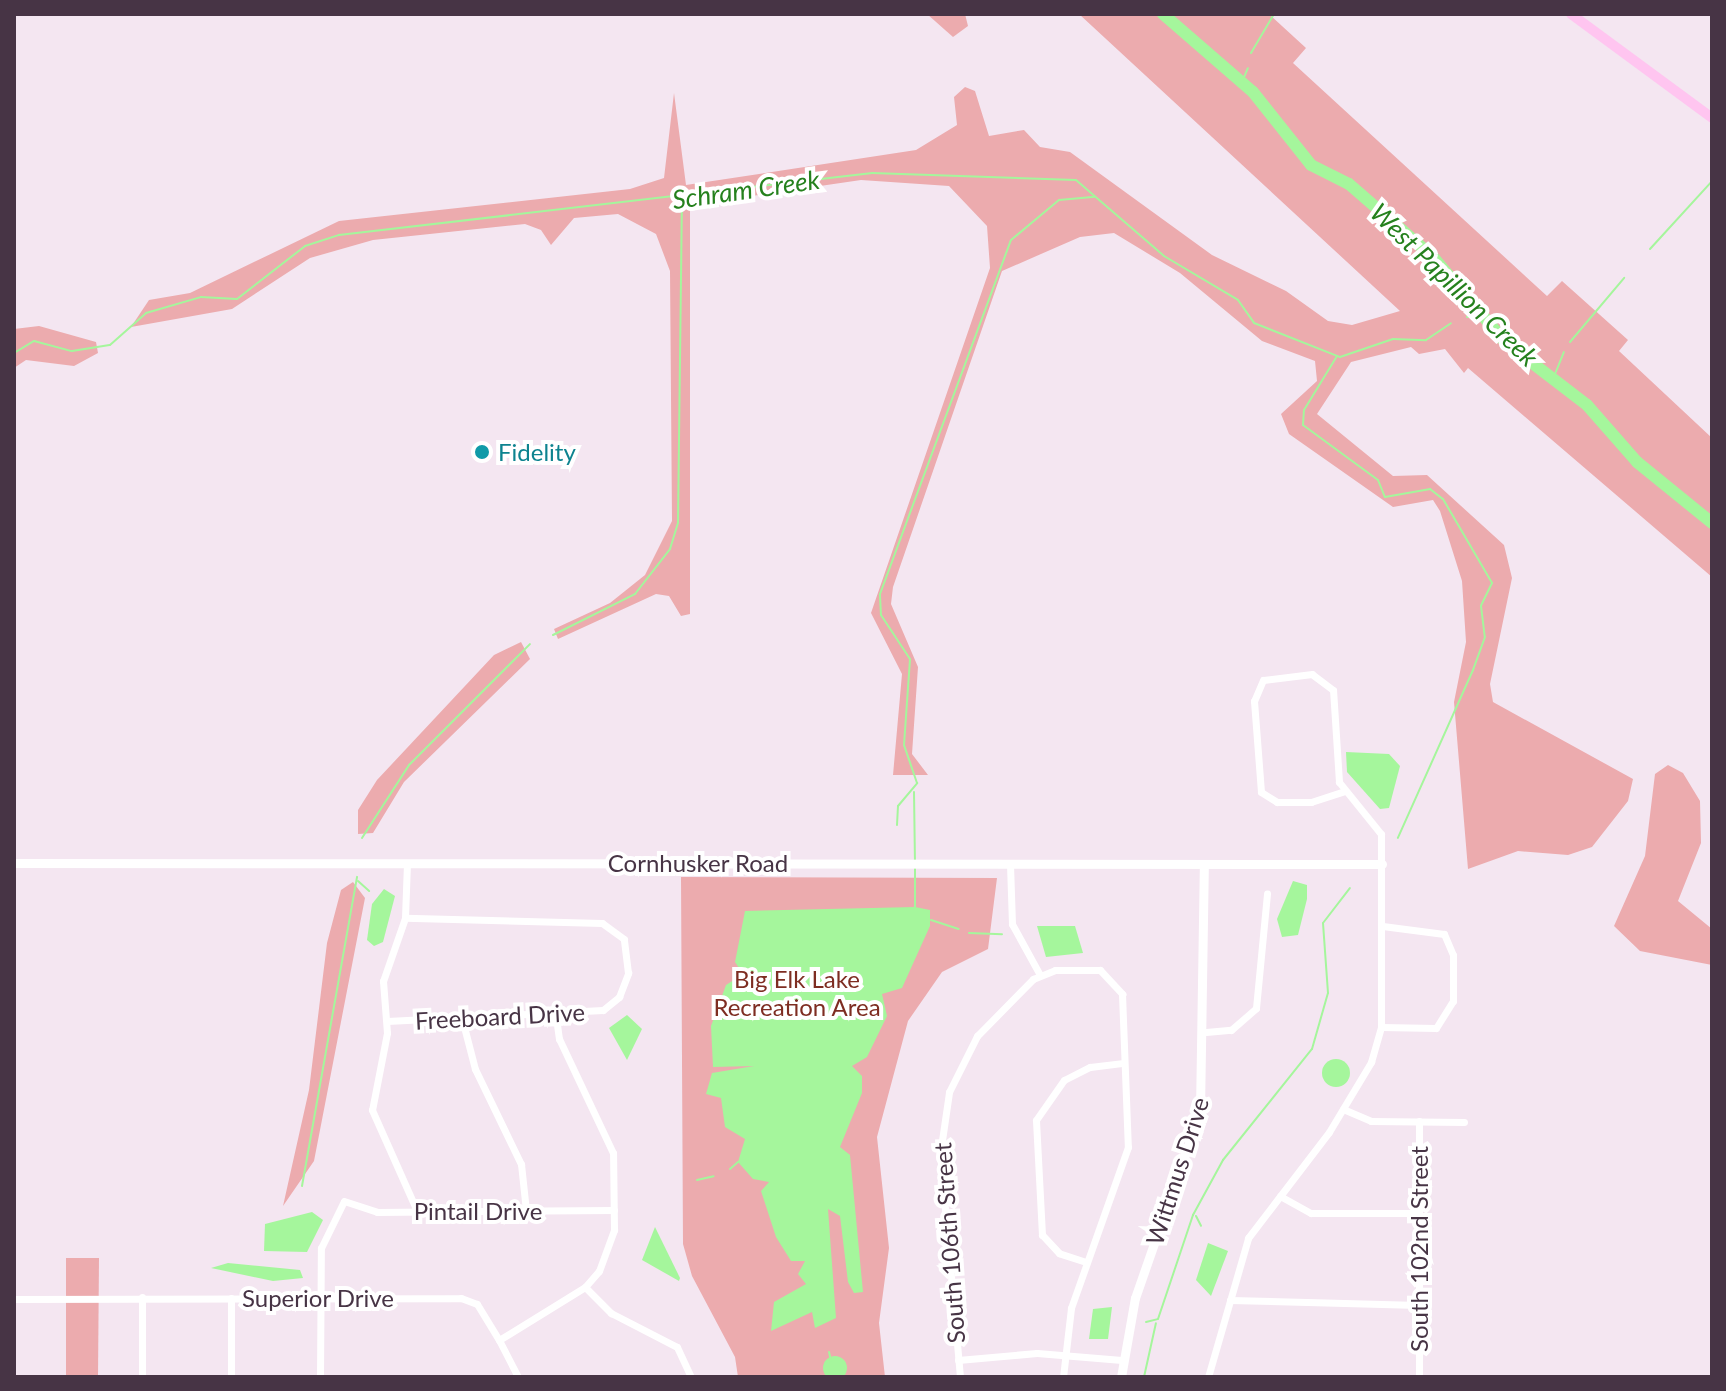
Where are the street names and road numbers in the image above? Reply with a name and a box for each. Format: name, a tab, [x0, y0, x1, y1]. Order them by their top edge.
street label: Cornhusker Road	[608, 849, 788, 877]
street label: Freeboard Drive	[414, 997, 586, 1035]
street label: Wittmus Drive	[1140, 1093, 1214, 1249]
street label: South 106th Street	[928, 1142, 970, 1344]
street label: South 102nd Street	[1405, 1146, 1433, 1352]
street label: Pintail Drive	[414, 1197, 542, 1225]
street label: Superior Drive	[242, 1284, 394, 1312]

